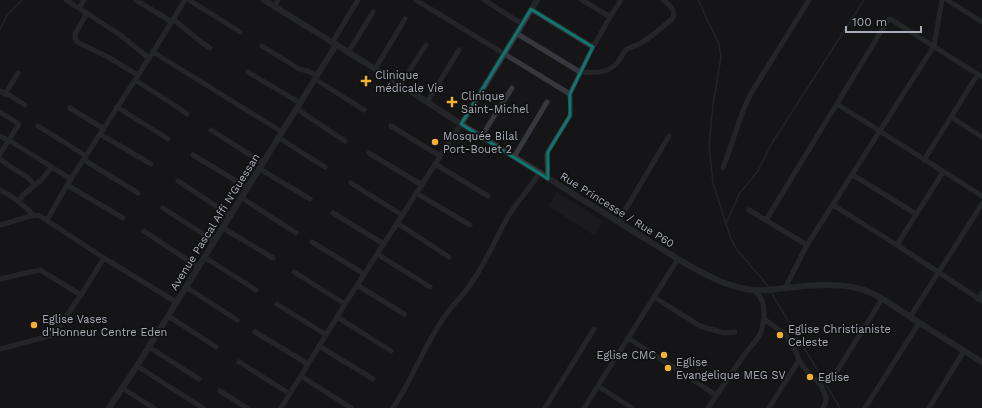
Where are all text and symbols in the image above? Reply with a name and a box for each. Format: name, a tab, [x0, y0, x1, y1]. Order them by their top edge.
scale bar	[846, 8, 921, 34]
text: 100 m	[852, 15, 887, 29]
place label: Clinique médicale Vie	[375, 69, 444, 95]
marker: Clinique médicale Vie	[360, 75, 372, 87]
place label: Clinique Saint-Michel	[461, 90, 530, 116]
marker: Clinique Saint-Michel	[446, 96, 458, 108]
place label: Mosquée Bilal Port-Bouet 2	[443, 130, 519, 156]
marker: Mosquée Bilal Port-Bouet 2	[430, 137, 440, 147]
street label: Avenue Pascal Affi N'Guessan	[167, 151, 263, 293]
street label: Rue Princesse / Rue P60	[558, 169, 677, 251]
place label: Eglise Vases d'Honneur Centre Eden	[42, 313, 167, 339]
marker: Eglise Vases d'Honneur Centre Eden	[29, 320, 39, 330]
place label: Eglise Christianiste Celeste	[788, 323, 891, 349]
marker: Eglise Christianiste Celeste	[775, 330, 785, 340]
place label: Eglise CMC	[596, 349, 656, 362]
marker: Eglise CMC	[659, 350, 669, 360]
place label: Eglise Evangelique MEG SV	[676, 356, 786, 382]
marker: Eglise Evangelique MEG SV	[663, 363, 673, 373]
place label: Eglise	[818, 371, 849, 384]
marker: Eglise	[805, 372, 815, 382]

